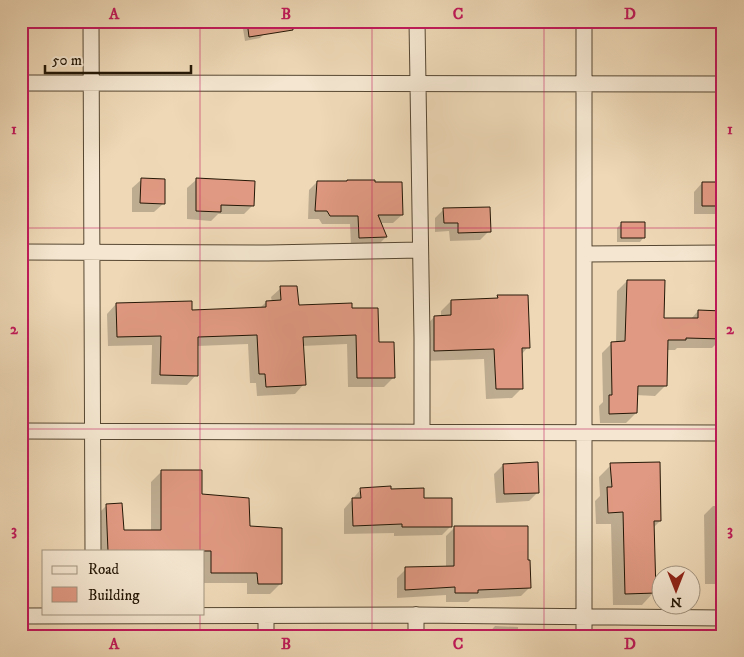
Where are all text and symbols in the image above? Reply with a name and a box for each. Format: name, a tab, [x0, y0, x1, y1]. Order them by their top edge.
text: A	[108, 4, 120, 24]
text: B	[281, 4, 291, 24]
text: C	[453, 4, 463, 24]
text: D	[624, 4, 636, 24]
scale bar	[45, 42, 191, 74]
text: 50 m	[52, 51, 82, 70]
text: 1	[11, 119, 17, 139]
text: 1	[727, 119, 733, 139]
text: 2	[10, 319, 19, 339]
text: 2	[726, 319, 735, 339]
text: 3	[11, 520, 17, 540]
text: 3	[727, 520, 733, 540]
legend	[42, 550, 205, 614]
text: Road	[88, 560, 120, 579]
north arrow	[652, 564, 702, 614]
text: Building	[88, 586, 140, 605]
text: N	[670, 593, 682, 611]
text: A	[108, 634, 120, 654]
text: B	[281, 634, 291, 654]
text: C	[453, 634, 463, 654]
text: D	[624, 634, 636, 654]

